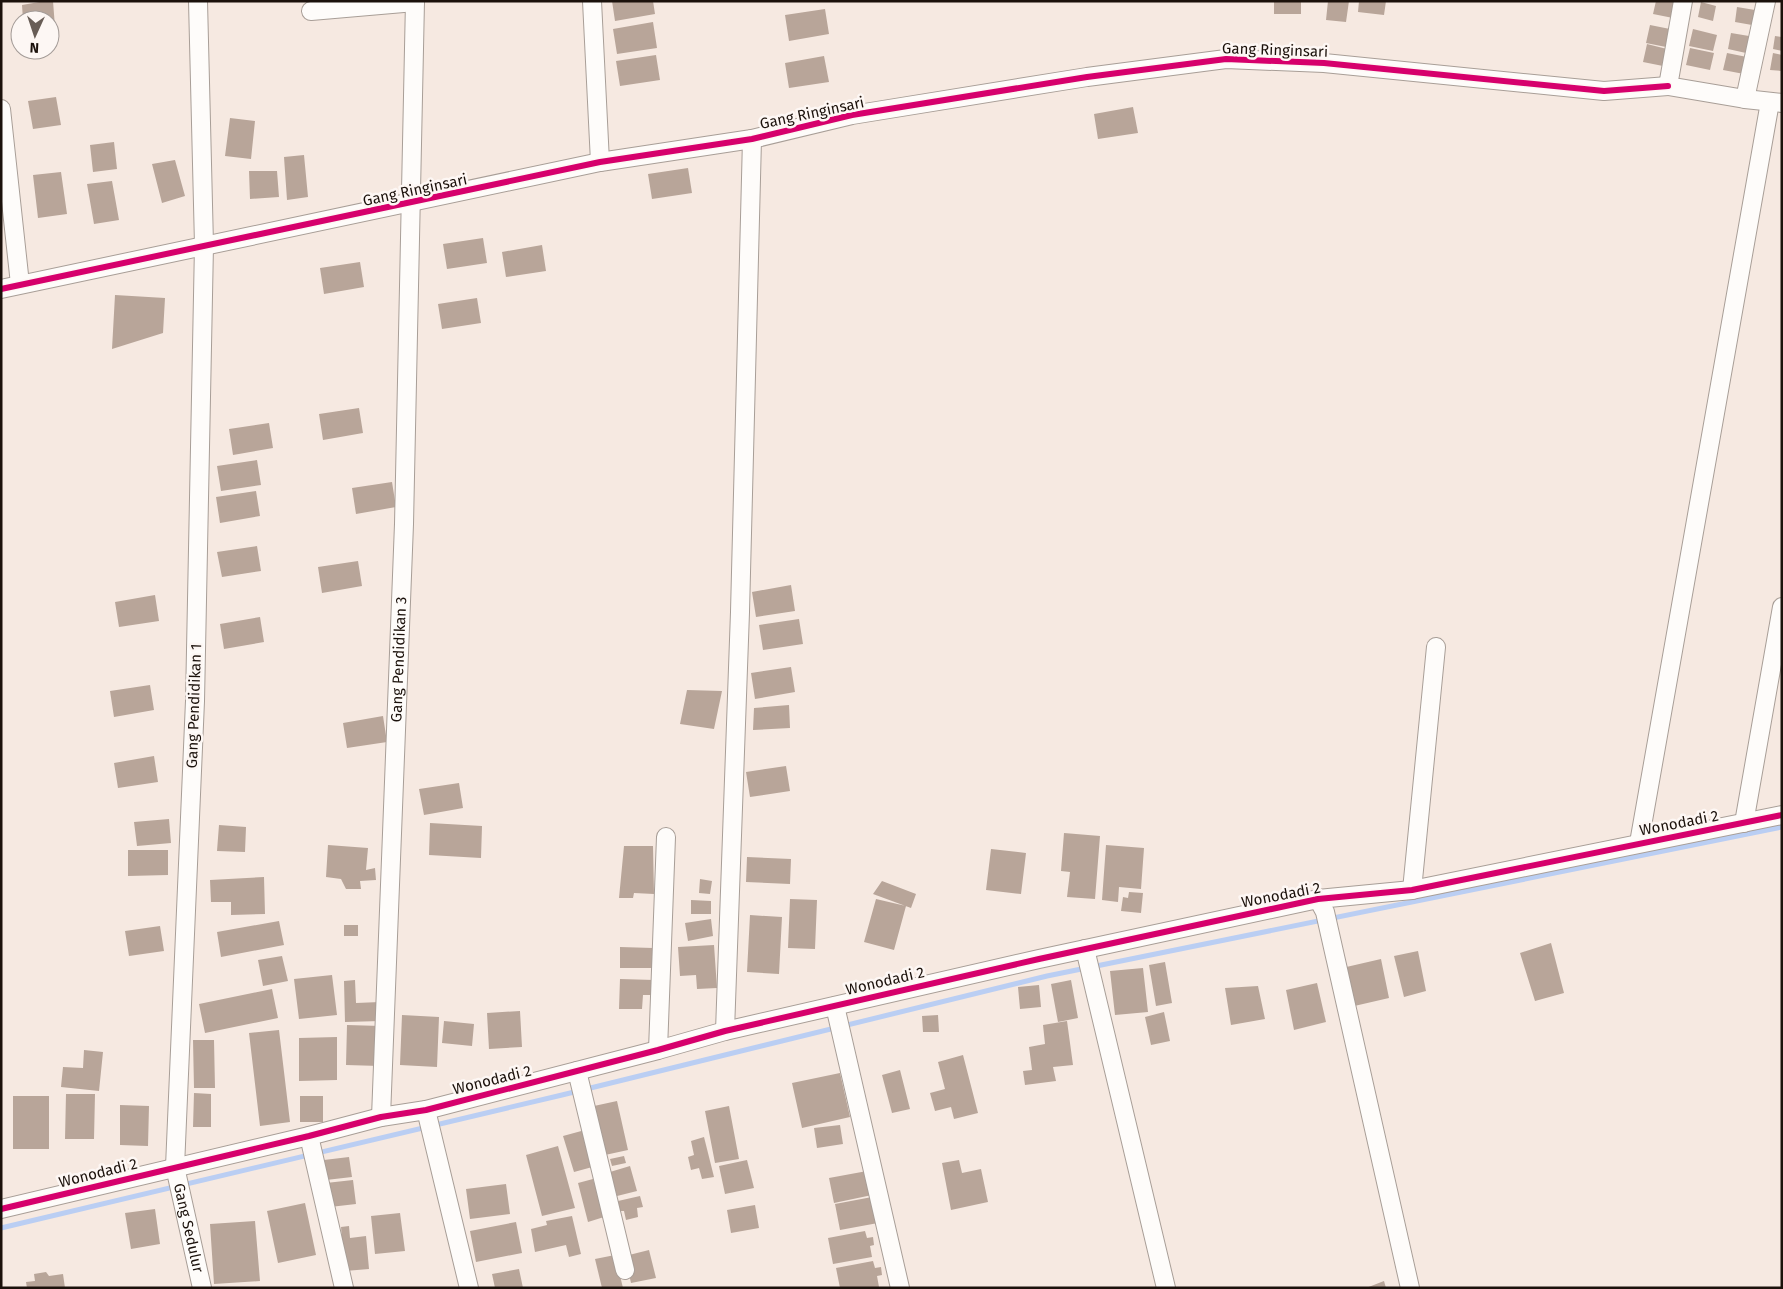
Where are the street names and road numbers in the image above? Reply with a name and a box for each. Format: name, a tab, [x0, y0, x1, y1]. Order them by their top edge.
street label: Gang Ringinsari	[1222, 39, 1328, 61]
street label: Gang Ringinsari	[758, 93, 866, 133]
street label: Gang Ringinsari	[361, 170, 469, 210]
street label: Gang Pendidikan 3	[387, 596, 410, 723]
street label: Gang Pendidikan 1	[183, 643, 205, 769]
street label: Wonodadi 2	[1638, 807, 1720, 839]
street label: Wonodadi 2	[1240, 879, 1322, 911]
street label: Wonodadi 2	[844, 963, 926, 999]
street label: Wonodadi 2	[451, 1062, 533, 1098]
street label: Wonodadi 2	[57, 1155, 139, 1191]
street label: Gang Sedulur	[170, 1181, 207, 1275]

